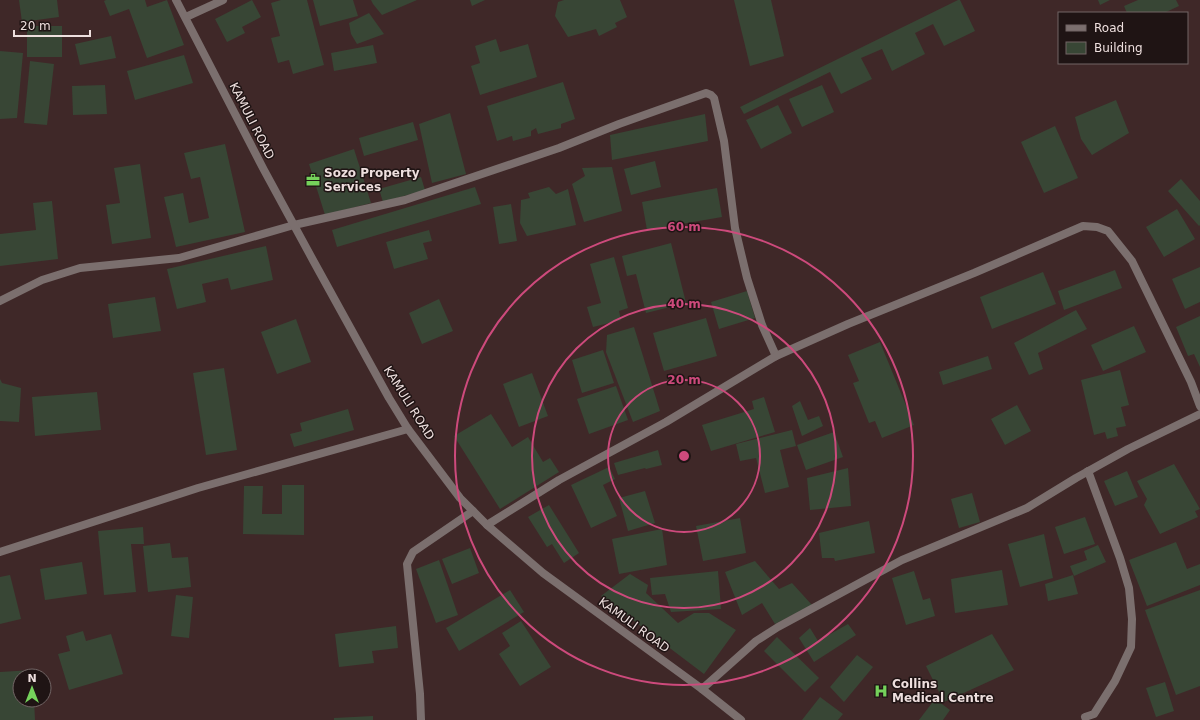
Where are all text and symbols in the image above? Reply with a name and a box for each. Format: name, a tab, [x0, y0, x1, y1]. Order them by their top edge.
scale bar	[14, 12, 90, 38]
legend	[1058, 12, 1188, 64]
text: 20 m	[20, 19, 51, 33]
text: Road	[1094, 21, 1124, 35]
text: Building	[1094, 41, 1143, 55]
street label: KAMULI ROAD	[227, 80, 277, 162]
place label: Sozo Property Services	[324, 166, 420, 194]
office icon: Sozo Property Services	[305, 172, 321, 188]
text: 60 m	[667, 220, 701, 234]
text: 40 m	[667, 297, 701, 311]
street label: KAMULI ROAD	[381, 364, 437, 442]
text: 20 m	[667, 373, 701, 387]
centre of rings	[677, 449, 691, 463]
street label: KAMULI ROAD	[596, 595, 672, 655]
north arrow	[12, 668, 52, 708]
text: N	[27, 672, 37, 685]
place label: Collins Medical Centre	[892, 677, 994, 705]
hospital icon: Collins Medical Centre	[873, 683, 889, 699]

